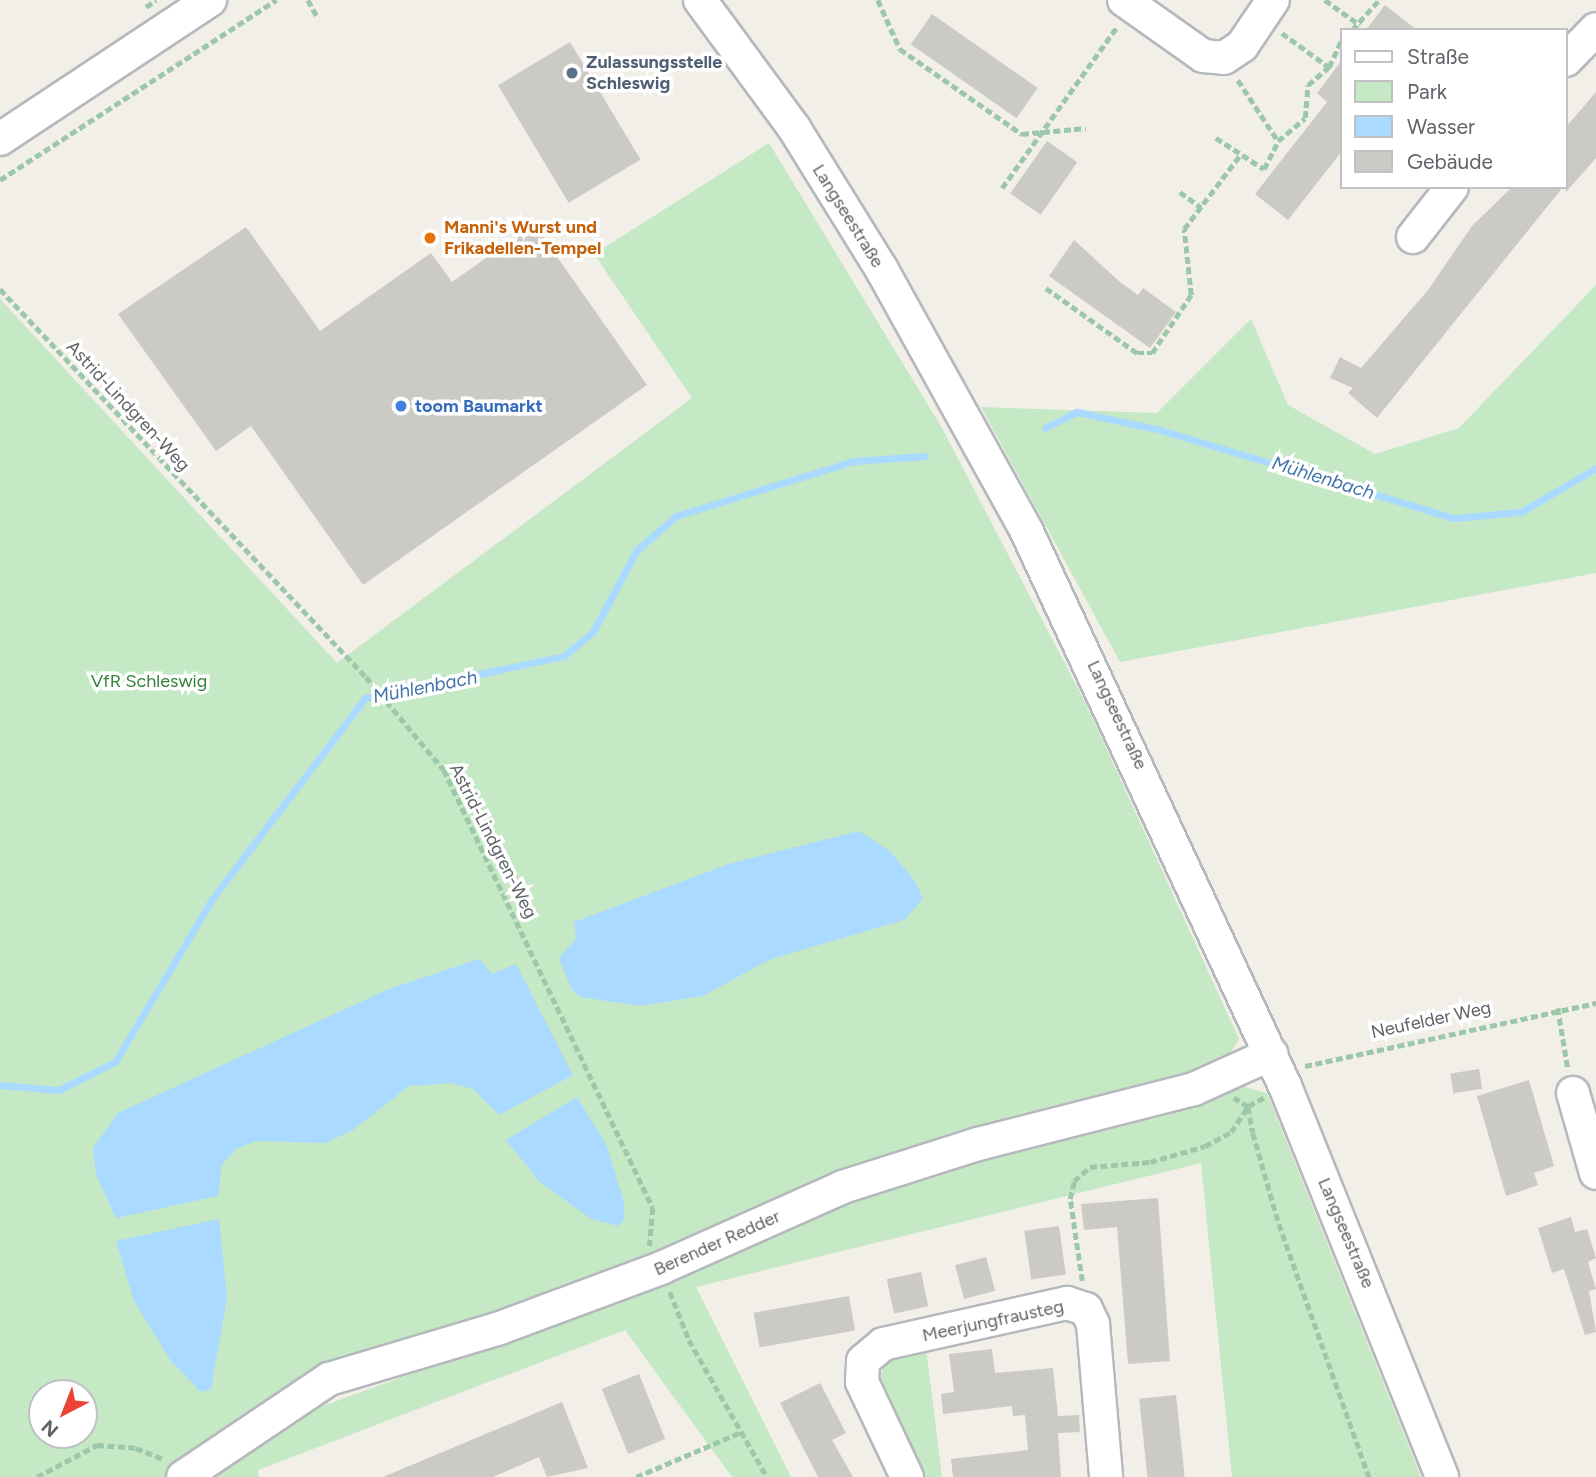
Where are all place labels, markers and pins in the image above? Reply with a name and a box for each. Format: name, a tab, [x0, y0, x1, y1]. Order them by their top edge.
place label: Zulassungsstelle Schleswig	[586, 52, 722, 94]
marker: Zulassungsstelle Schleswig	[564, 65, 580, 81]
place label: Manni's Wurst und Frikadellen-Tempel	[444, 217, 601, 260]
marker: Manni's Wurst und Frikadellen-Tempel	[422, 230, 438, 246]
place label: toom Baumarkt	[415, 395, 543, 417]
marker: toom Baumarkt	[393, 398, 409, 414]

